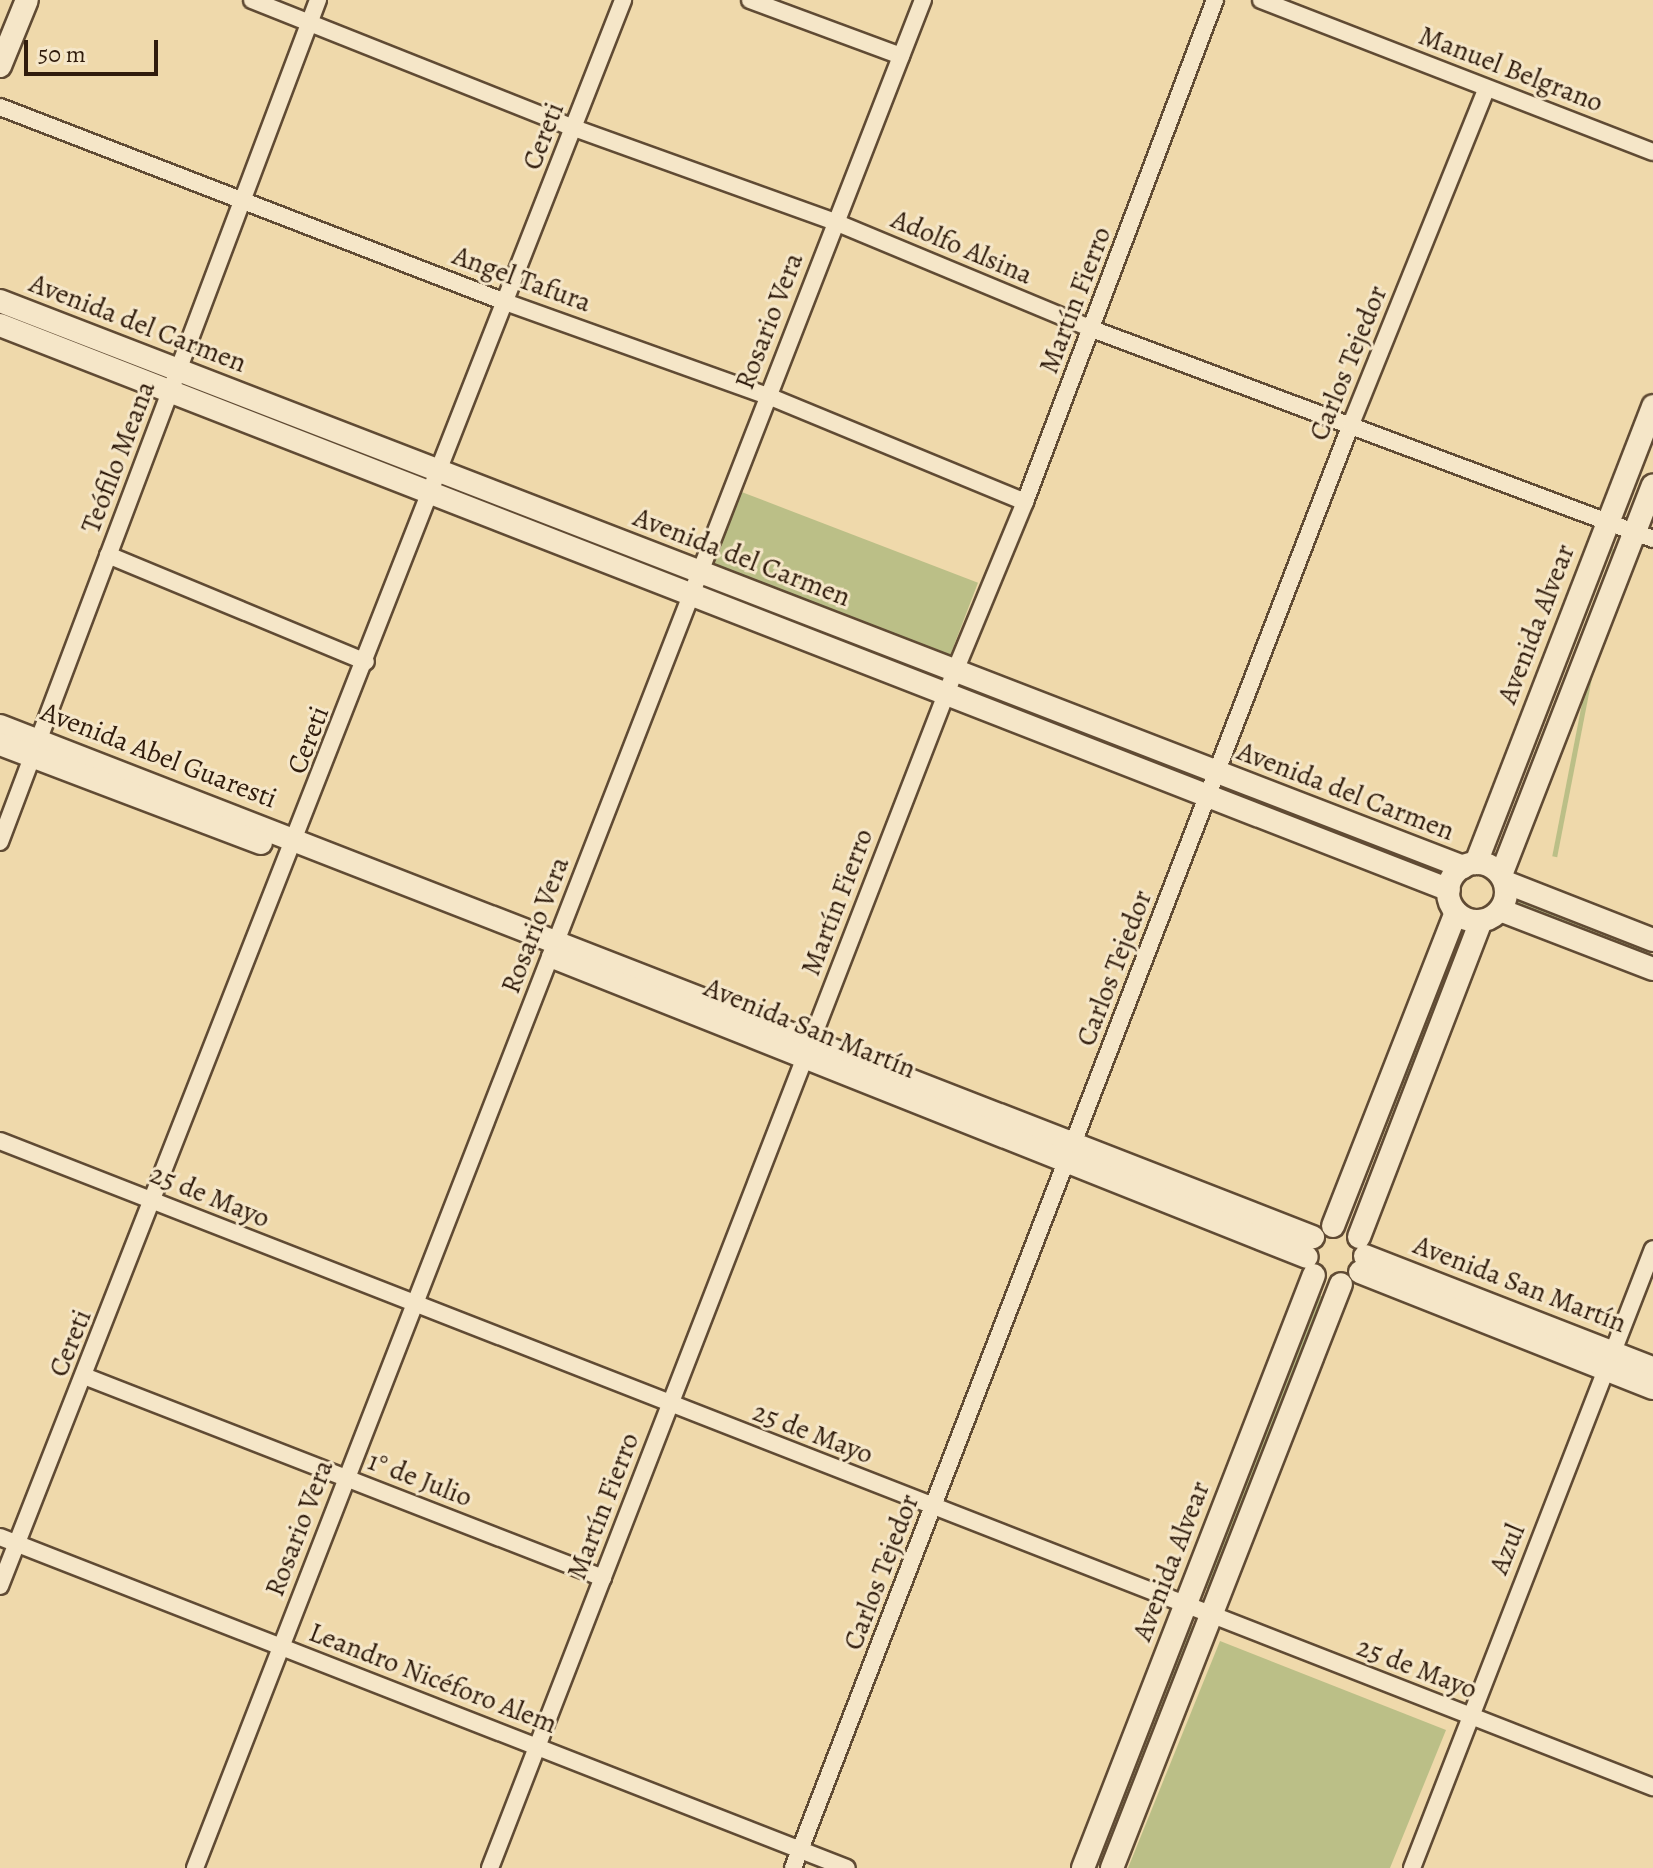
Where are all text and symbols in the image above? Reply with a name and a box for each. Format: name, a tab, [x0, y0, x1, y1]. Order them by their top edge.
street label: Manuel Belgrano	[1414, 18, 1608, 120]
scale bar	[28, 24, 162, 74]
text: 50 m	[38, 38, 86, 70]
street label: Cereti	[515, 97, 571, 175]
street label: Adolfo Alsina	[886, 202, 1038, 292]
street label: Martín Fierro	[1032, 222, 1118, 378]
street label: Angel Tafura	[448, 238, 596, 320]
street label: Rosario Vera	[728, 248, 810, 394]
street label: Avenida del Carmen	[25, 266, 251, 380]
street label: Carlos Tejedor	[1302, 281, 1394, 445]
street label: Teófilo Meana	[74, 376, 162, 538]
street label: Avenida del Carmen	[629, 500, 855, 614]
street label: Avenida Alvear	[1490, 539, 1582, 709]
street label: Avenida Abel Guaresti	[36, 695, 282, 815]
street label: Cereti	[280, 701, 336, 779]
street label: Avenida del Carmen	[1233, 734, 1459, 848]
street label: Martín Fierro	[794, 824, 880, 980]
street label: Rosario Vera	[494, 852, 576, 998]
street label: Carlos Tejedor	[1069, 885, 1159, 1051]
street label: Avenida San Martín	[699, 970, 921, 1086]
street label: 25 de Mayo	[145, 1157, 275, 1235]
street label: Avenida San Martín	[1409, 1228, 1631, 1340]
street label: Cereti	[41, 1304, 99, 1382]
street label: 25 de Mayo	[748, 1395, 878, 1471]
street label: Martín Fierro	[560, 1428, 646, 1584]
street label: 1° de Julio	[363, 1444, 477, 1514]
street label: Rosario Vera	[258, 1455, 340, 1601]
street label: Avenida Alvear	[1125, 1476, 1217, 1646]
street label: Carlos Tejedor	[836, 1489, 926, 1655]
street label: Azul	[1482, 1519, 1532, 1579]
street label: Leandro Nicéforo Alem	[304, 1615, 562, 1741]
street label: 25 de Mayo	[1352, 1630, 1482, 1706]

